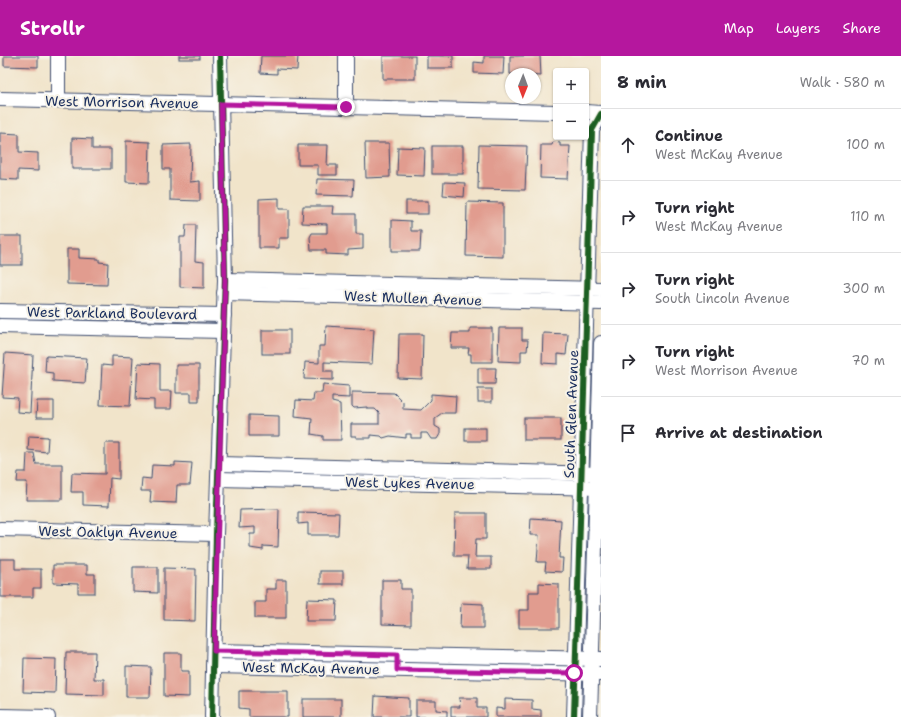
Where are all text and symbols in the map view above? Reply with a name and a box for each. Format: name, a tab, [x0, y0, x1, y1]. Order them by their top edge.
text: Strollr	[20, 16, 85, 41]
text: Map	[724, 19, 754, 37]
text: Layers	[776, 19, 820, 37]
text: Share	[842, 19, 881, 37]
north arrow	[505, 68, 541, 104]
map controls	[553, 68, 589, 140]
button: +	[553, 68, 589, 104]
text: 8 min	[617, 71, 667, 93]
text: Walk · 580 m	[800, 74, 885, 91]
street label: West Morrison Avenue	[45, 92, 199, 112]
route end	[337, 98, 355, 116]
button: −	[553, 104, 589, 140]
text: Continue	[655, 126, 723, 146]
icon: ahead	[617, 134, 639, 156]
text: 100 m	[846, 136, 885, 153]
text: West McKay Avenue	[655, 146, 783, 163]
text: Turn right	[655, 198, 735, 218]
icon: right	[617, 206, 639, 228]
text: 110 m	[850, 208, 885, 225]
text: West McKay Avenue	[655, 218, 783, 235]
text: Turn right	[655, 270, 735, 290]
icon: right	[617, 278, 639, 300]
text: 300 m	[842, 280, 885, 297]
street label: West Mullen Avenue	[343, 287, 483, 309]
text: South Lincoln Avenue	[655, 290, 790, 307]
street label: West Parkland Boulevard	[27, 303, 197, 323]
text: Turn right	[655, 342, 735, 362]
street label: South Glen Avenue	[560, 349, 582, 479]
icon: right	[617, 350, 639, 372]
text: 70 m	[851, 352, 885, 369]
text: West Morrison Avenue	[655, 362, 798, 379]
icon: arrive	[617, 422, 639, 444]
text: Arrive at destination	[655, 423, 823, 443]
street label: West Lykes Avenue	[345, 473, 475, 493]
street label: West Oaklyn Avenue	[38, 522, 178, 542]
street label: West McKay Avenue	[242, 658, 380, 678]
route start	[565, 664, 583, 682]

